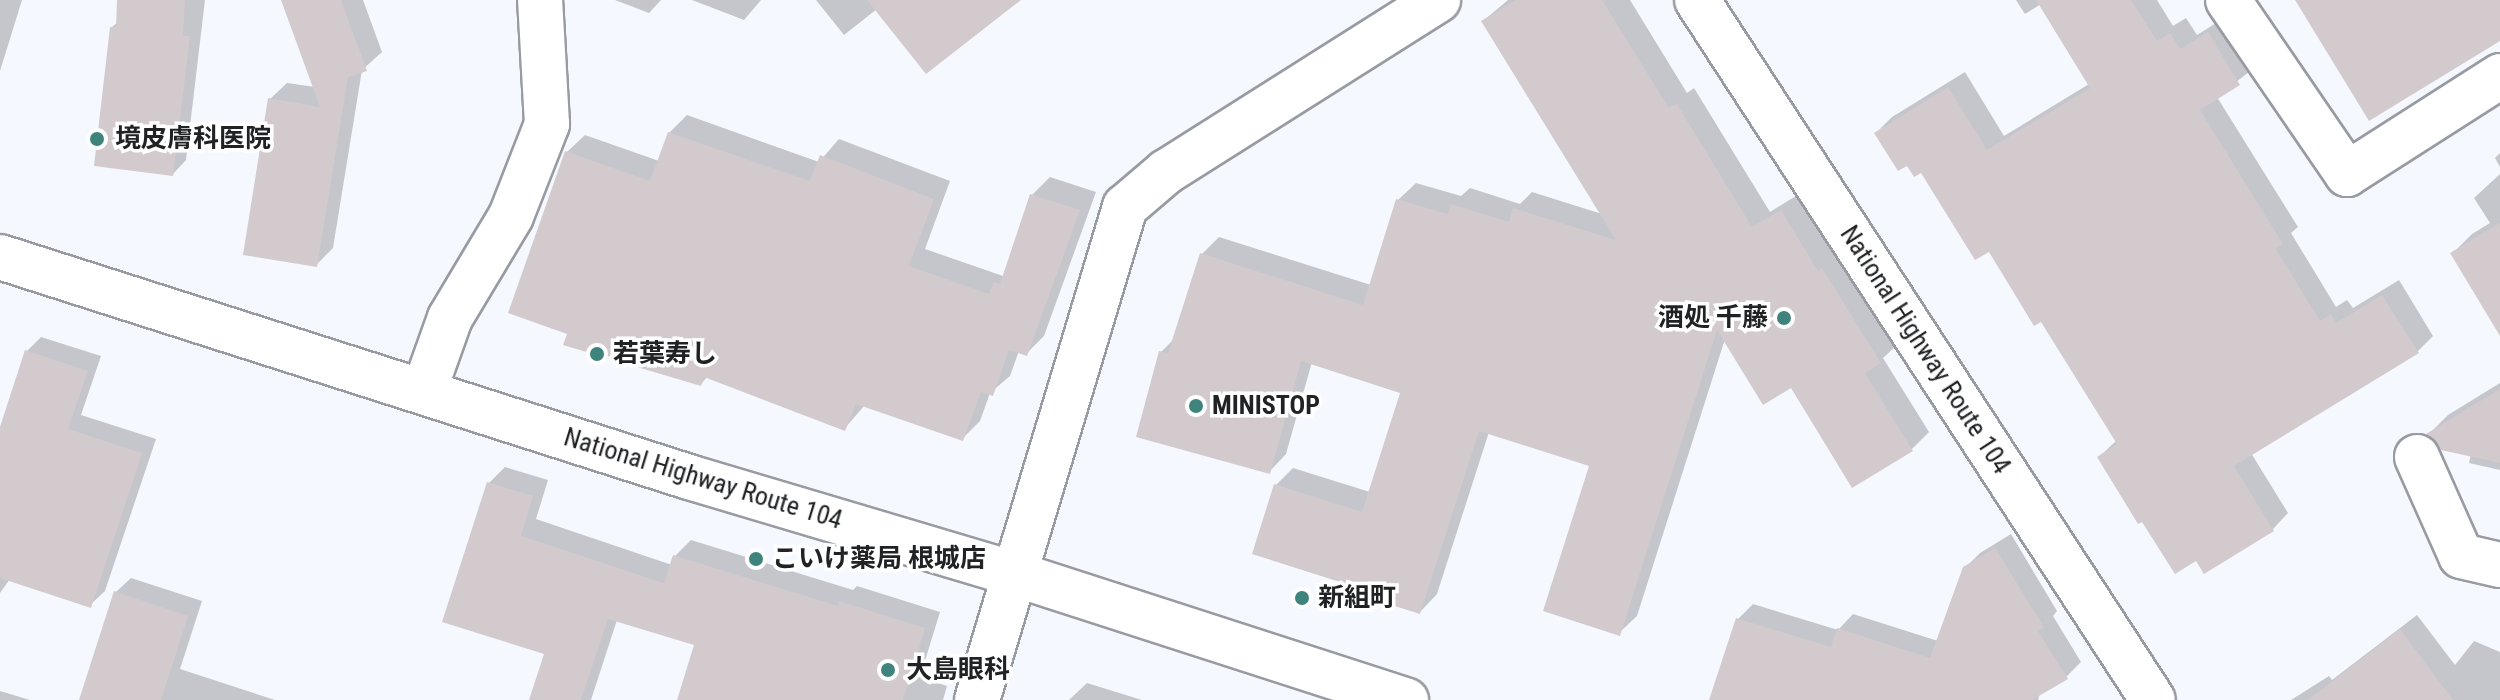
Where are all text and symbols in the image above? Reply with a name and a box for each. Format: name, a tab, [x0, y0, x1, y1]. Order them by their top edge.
place label: 境皮膚科医院	[115, 123, 271, 155]
marker: 境皮膚科医院	[86, 128, 108, 150]
street label: National Highway Route 104	[1833, 220, 2017, 480]
place label: 酒処 千藤	[1658, 302, 1768, 334]
marker: 酒処 千藤	[1775, 309, 1793, 327]
place label: 若葉寿し	[613, 338, 717, 370]
marker: 若葉寿し	[588, 345, 606, 363]
place label: MINISTOP	[1212, 390, 1320, 422]
marker: MINISTOP	[1187, 397, 1205, 415]
street label: National Highway Route 104	[560, 422, 846, 536]
place label: こいけ薬局 根城店	[772, 543, 986, 575]
marker: こいけ薬局 根城店	[747, 550, 765, 568]
place label: 新組町	[1318, 582, 1396, 614]
marker: 新組町	[1293, 589, 1311, 607]
place label: 大島眼科	[906, 654, 1010, 686]
marker: 大島眼科	[877, 659, 899, 681]

